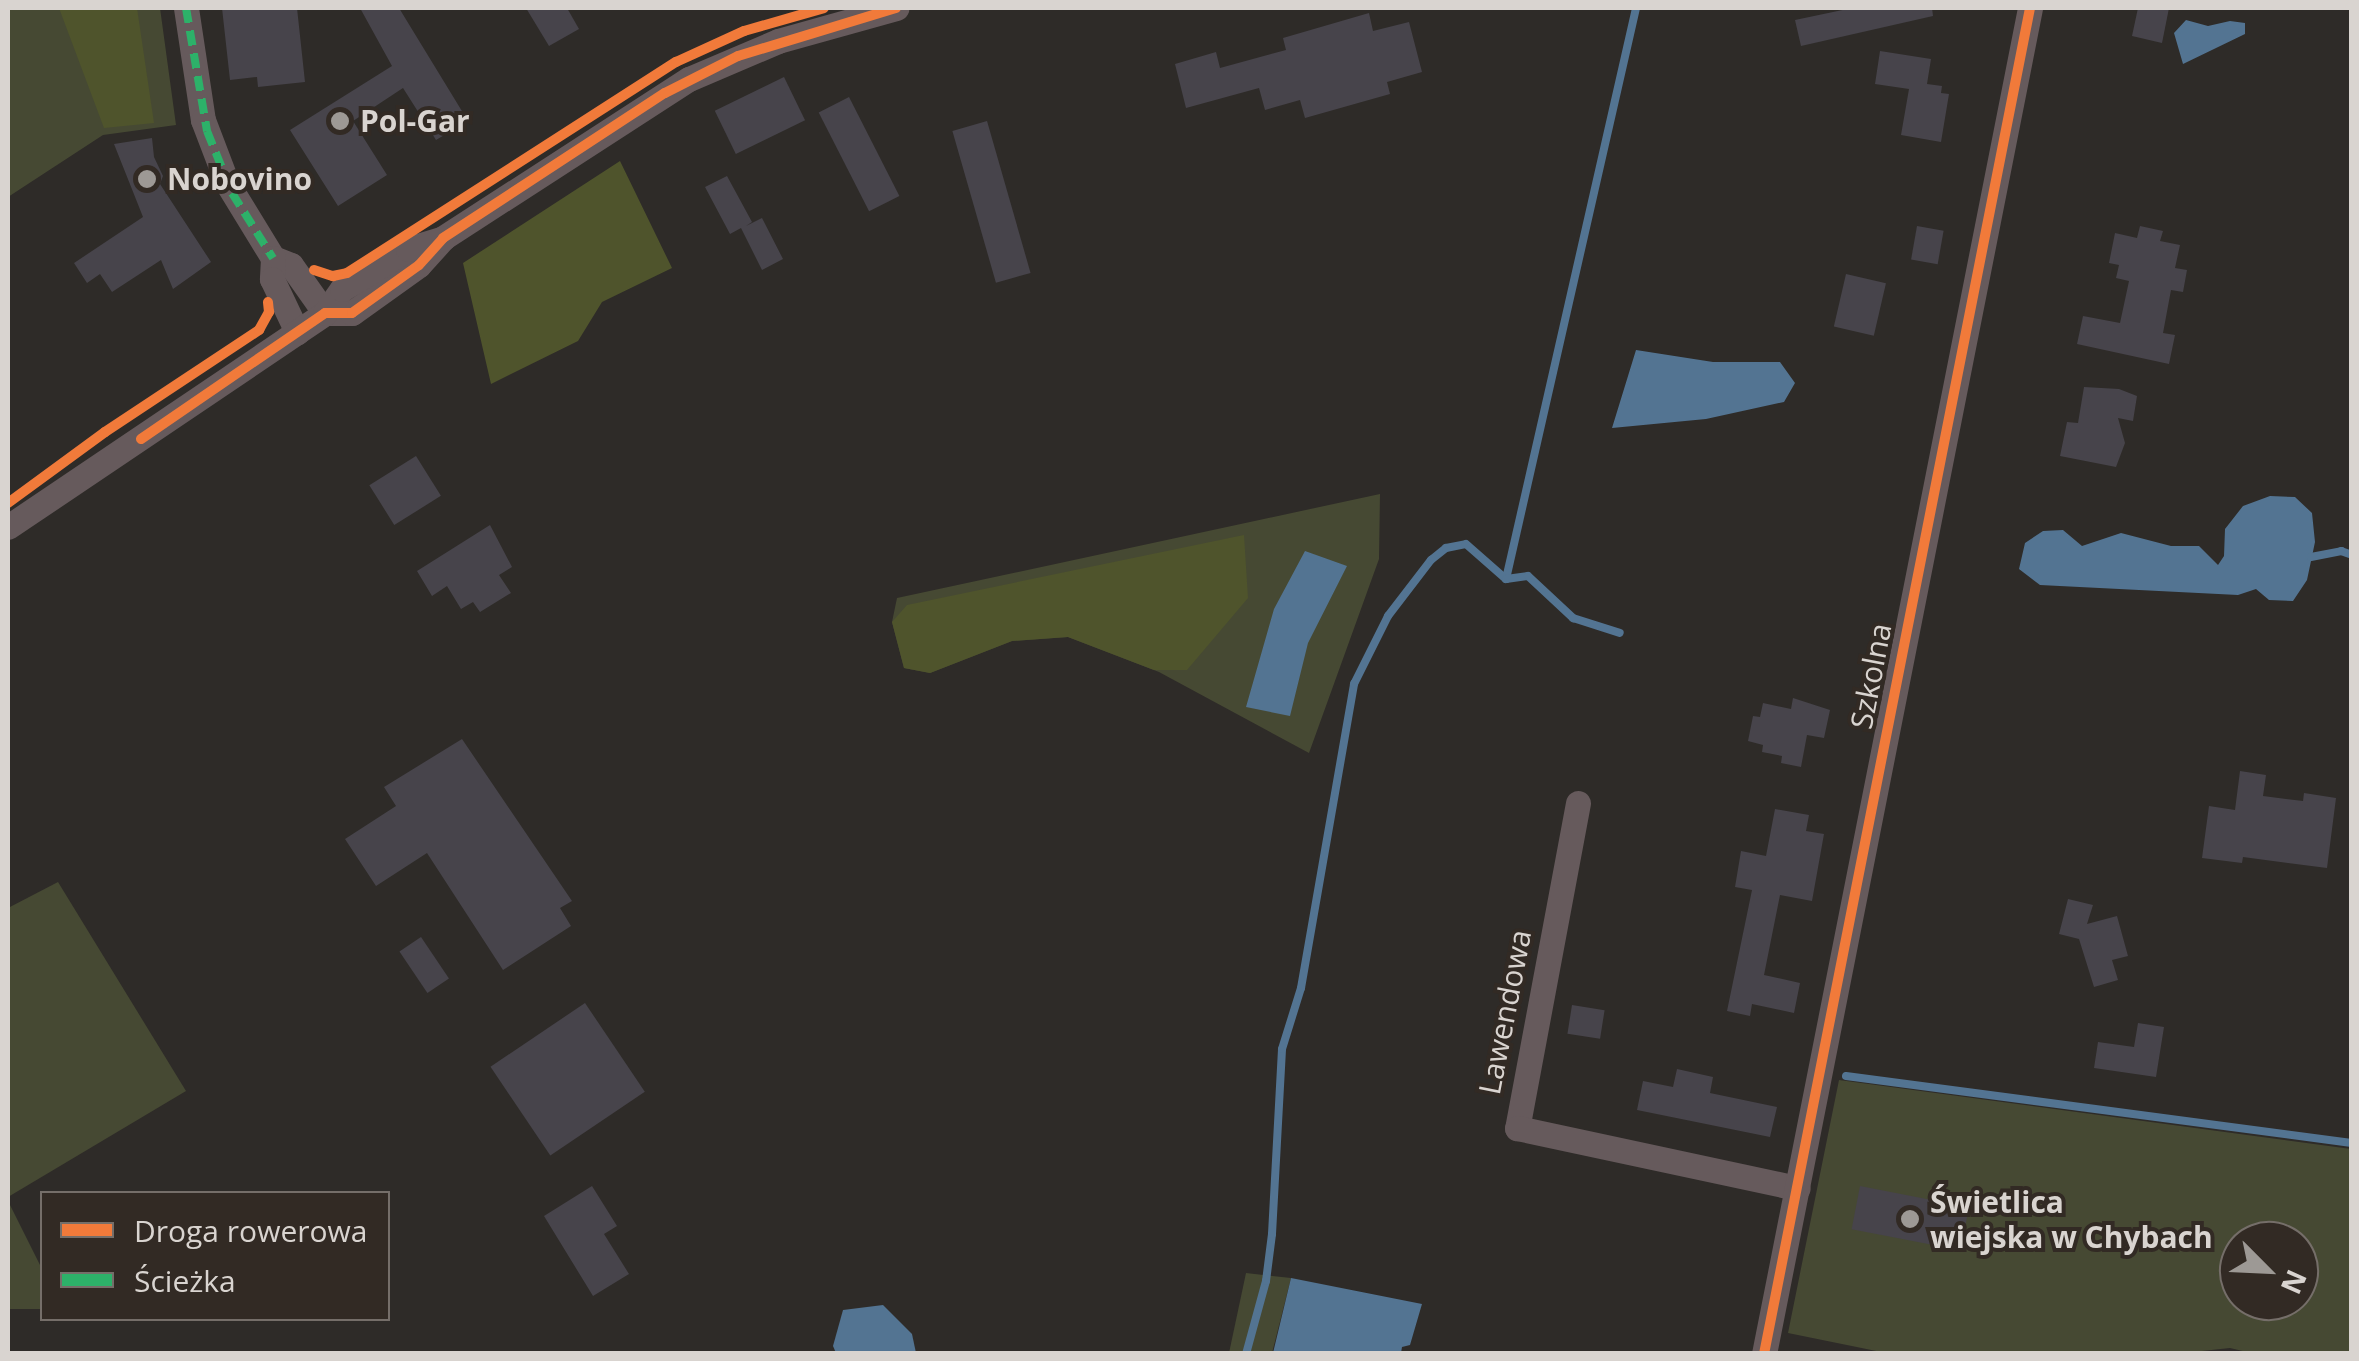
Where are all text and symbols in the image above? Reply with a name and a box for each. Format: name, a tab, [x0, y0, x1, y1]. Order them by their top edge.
place label: Pol-Gar	[360, 103, 470, 139]
marker: Pol-Gar	[329, 110, 351, 132]
place label: Nobovino	[167, 161, 312, 197]
marker: Nobovino	[136, 168, 158, 190]
street label: Szkolna	[1843, 620, 1899, 732]
street label: Lawendowa	[1471, 927, 1539, 1097]
place label: Świetlica wiejska w Chybach	[1930, 1184, 2213, 1254]
legend	[40, 1191, 390, 1321]
marker: Świetlica wiejska w Chybach	[1899, 1208, 1921, 1230]
text: Droga rowerowa	[134, 1210, 367, 1251]
north arrow	[2219, 1221, 2319, 1321]
text: Ścieżka	[134, 1260, 236, 1301]
text: N	[2273, 1264, 2317, 1301]

